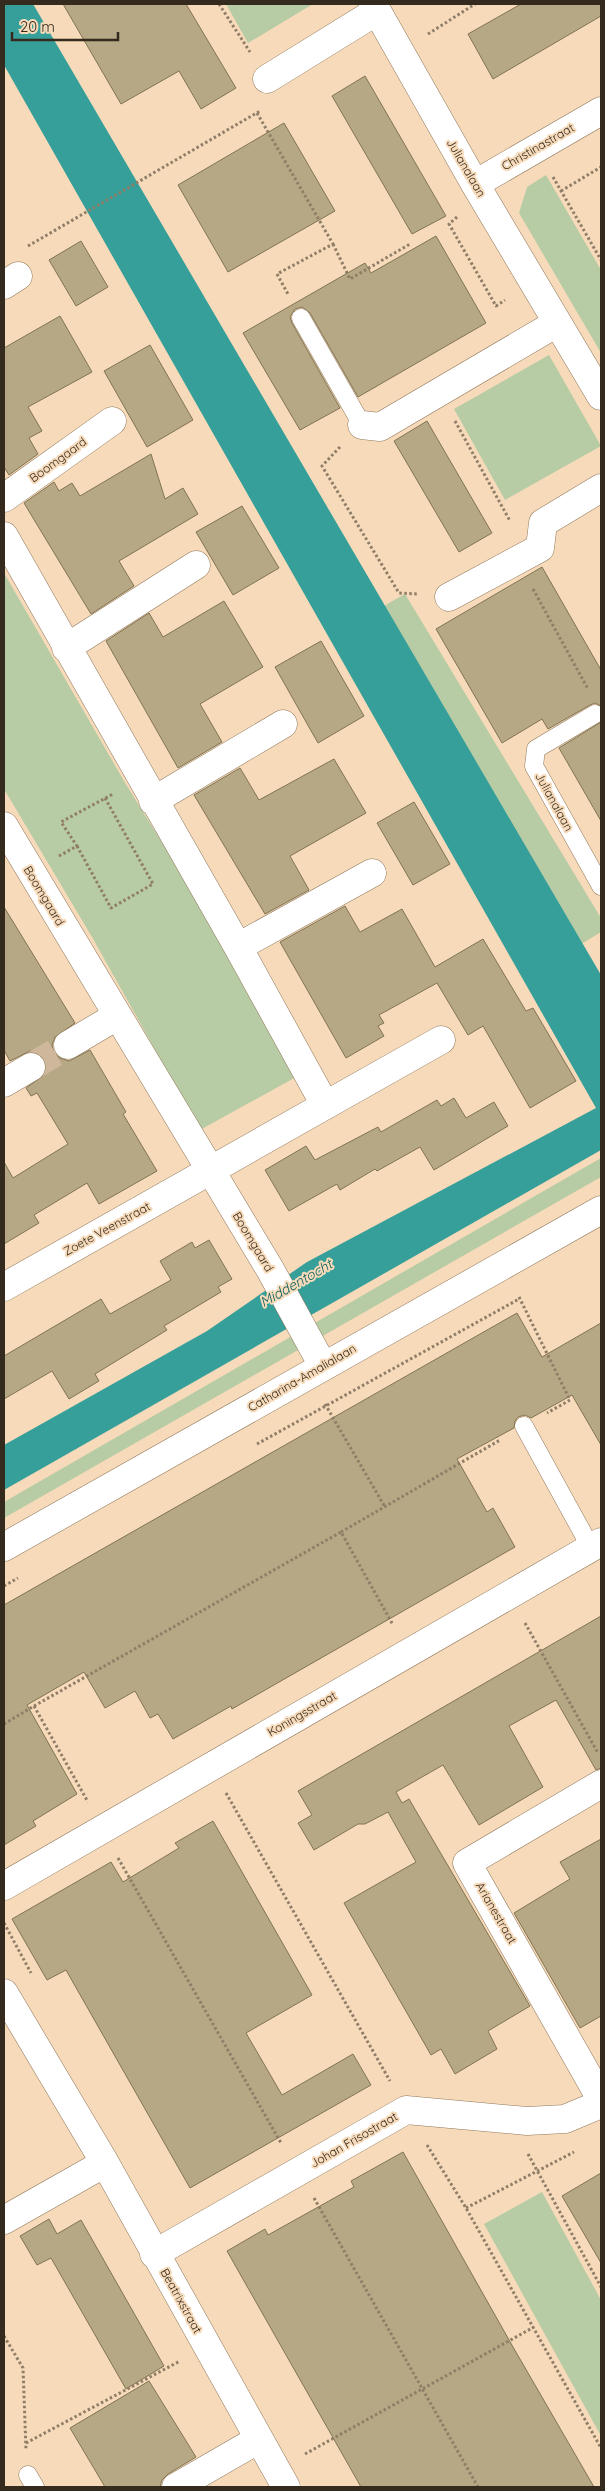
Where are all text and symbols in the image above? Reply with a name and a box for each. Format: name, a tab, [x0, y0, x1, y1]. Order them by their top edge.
scale bar	[12, 10, 119, 42]
text: 20 m	[20, 17, 55, 36]
street label: Christinastraat	[499, 120, 577, 173]
street label: Julianalaan	[444, 136, 489, 200]
street label: Boomgaard	[26, 434, 89, 485]
street label: Julianalaan	[532, 770, 577, 834]
street label: Boomgaard	[21, 863, 68, 928]
street label: Zoete Veenstraat	[61, 1199, 153, 1259]
street label: Boomgaard	[230, 1209, 277, 1274]
water label: Middentocht	[257, 1254, 337, 1311]
street label: Catharina-Amalialaan	[245, 1341, 358, 1415]
street label: Koningsstraat	[264, 1688, 339, 1739]
street label: Arianestraat	[473, 1879, 520, 1946]
street label: Johan Frisostraat	[308, 2109, 400, 2171]
street label: Beatrixstraat	[157, 2266, 205, 2336]

